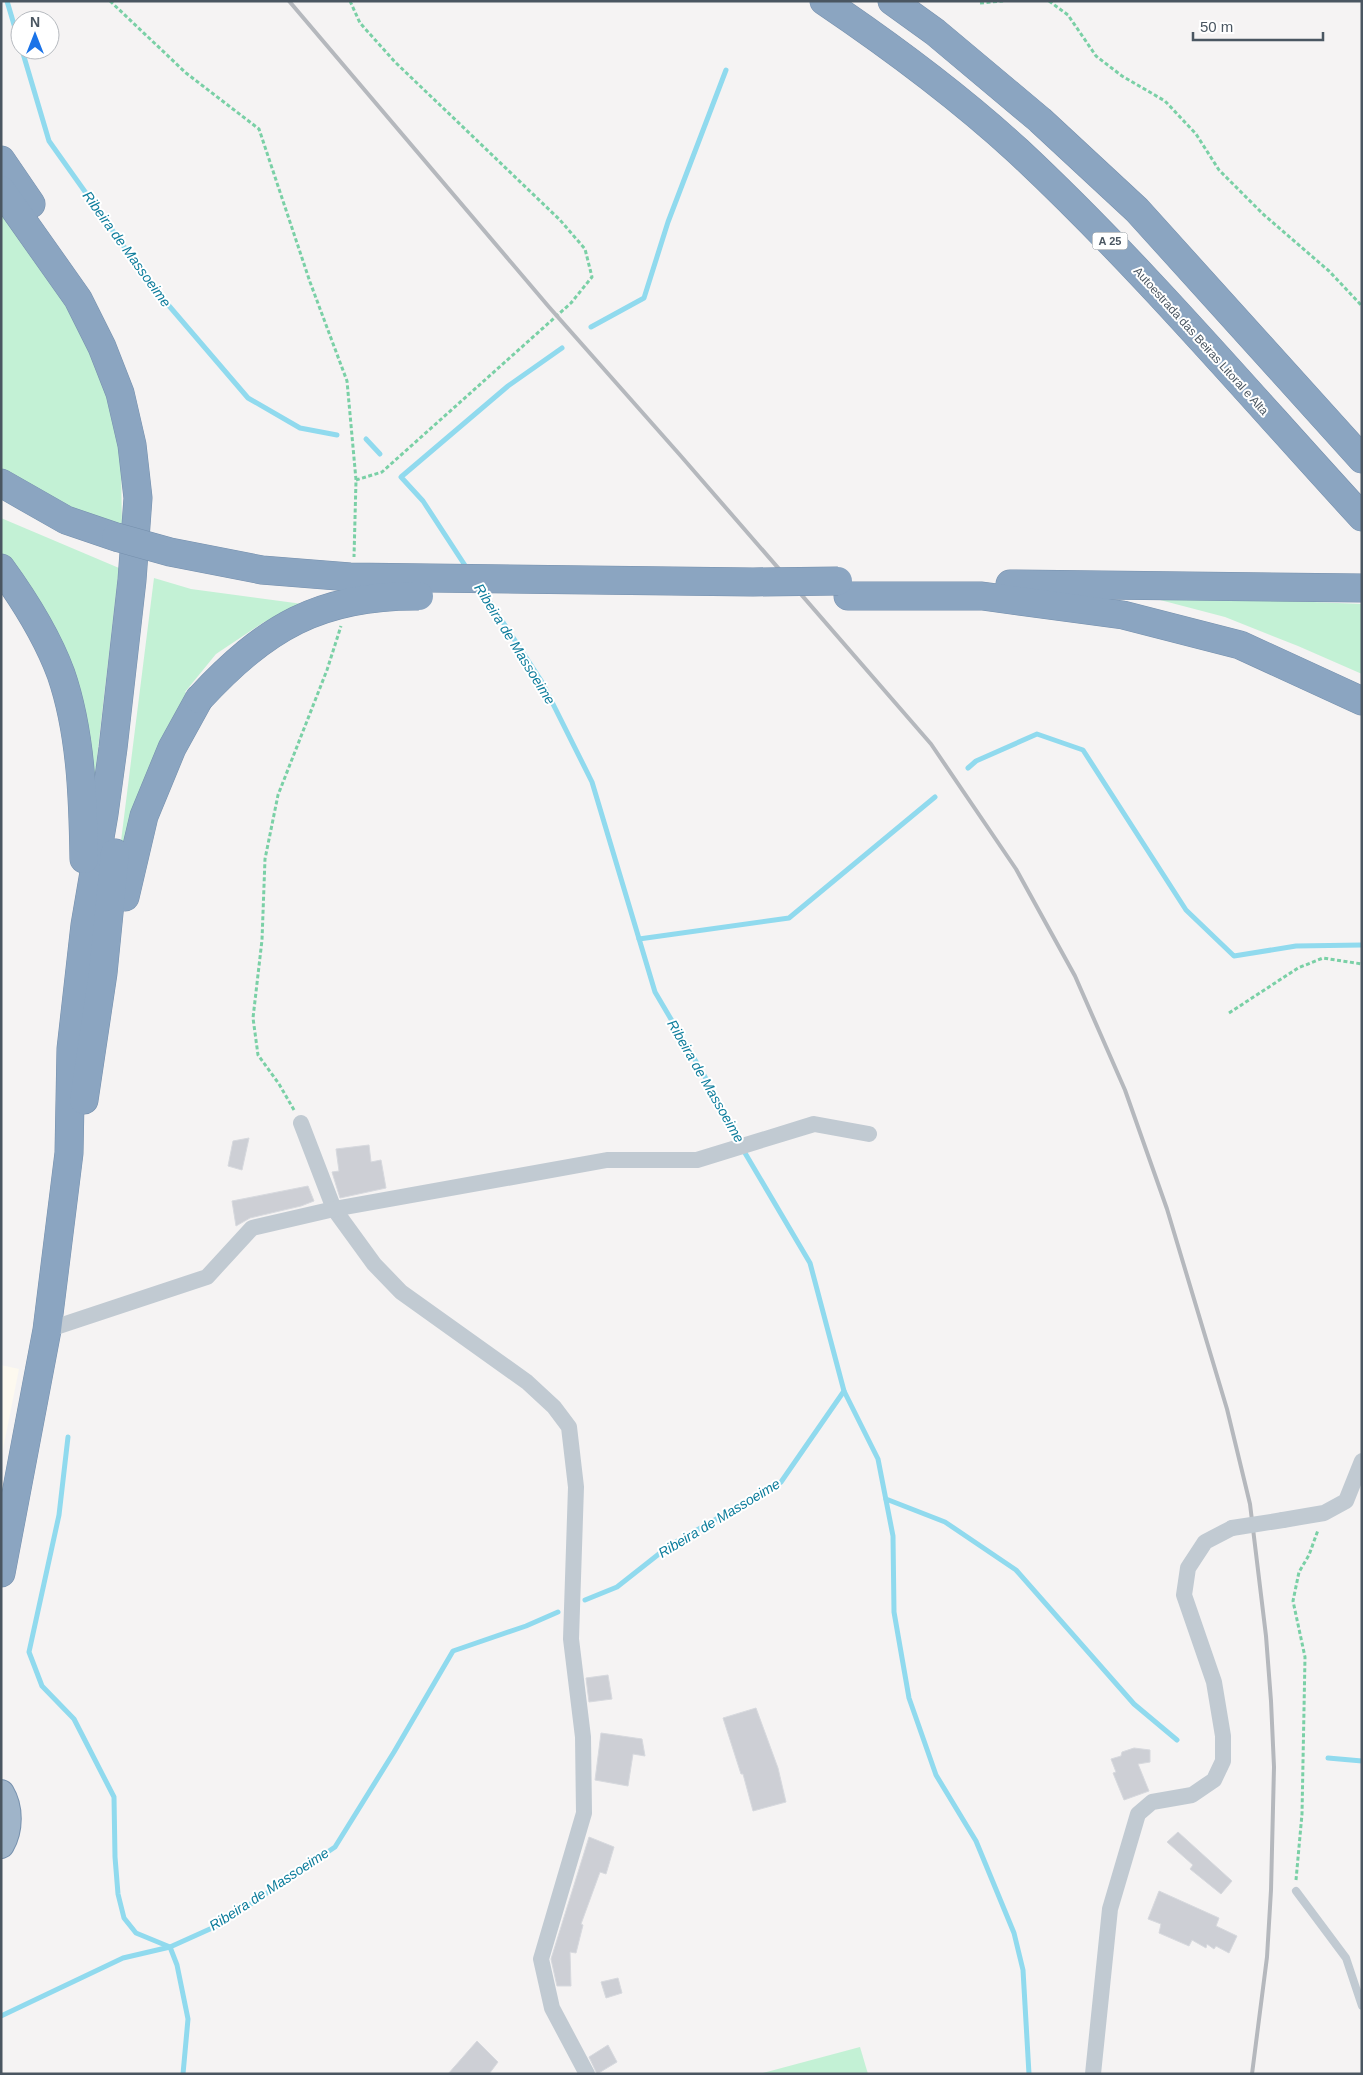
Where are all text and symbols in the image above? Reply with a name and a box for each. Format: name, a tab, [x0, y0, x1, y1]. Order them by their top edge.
north arrow	[10, 10, 60, 60]
scale bar	[1193, 10, 1323, 42]
text: N	[30, 14, 40, 30]
text: 50 m	[1200, 18, 1233, 35]
water label: Ribeira de Massoeime	[80, 188, 175, 310]
road number: A 25	[1092, 232, 1128, 250]
street label: Autoestrada das Beiras Litoral e Alta	[1131, 264, 1271, 418]
water label: Ribeira de Massoeime	[471, 581, 559, 707]
water label: Ribeira de Massoeime	[664, 1017, 748, 1145]
water label: Ribeira de Massoeime	[655, 1475, 783, 1561]
water label: Ribeira de Massoeime	[206, 1844, 332, 1934]

